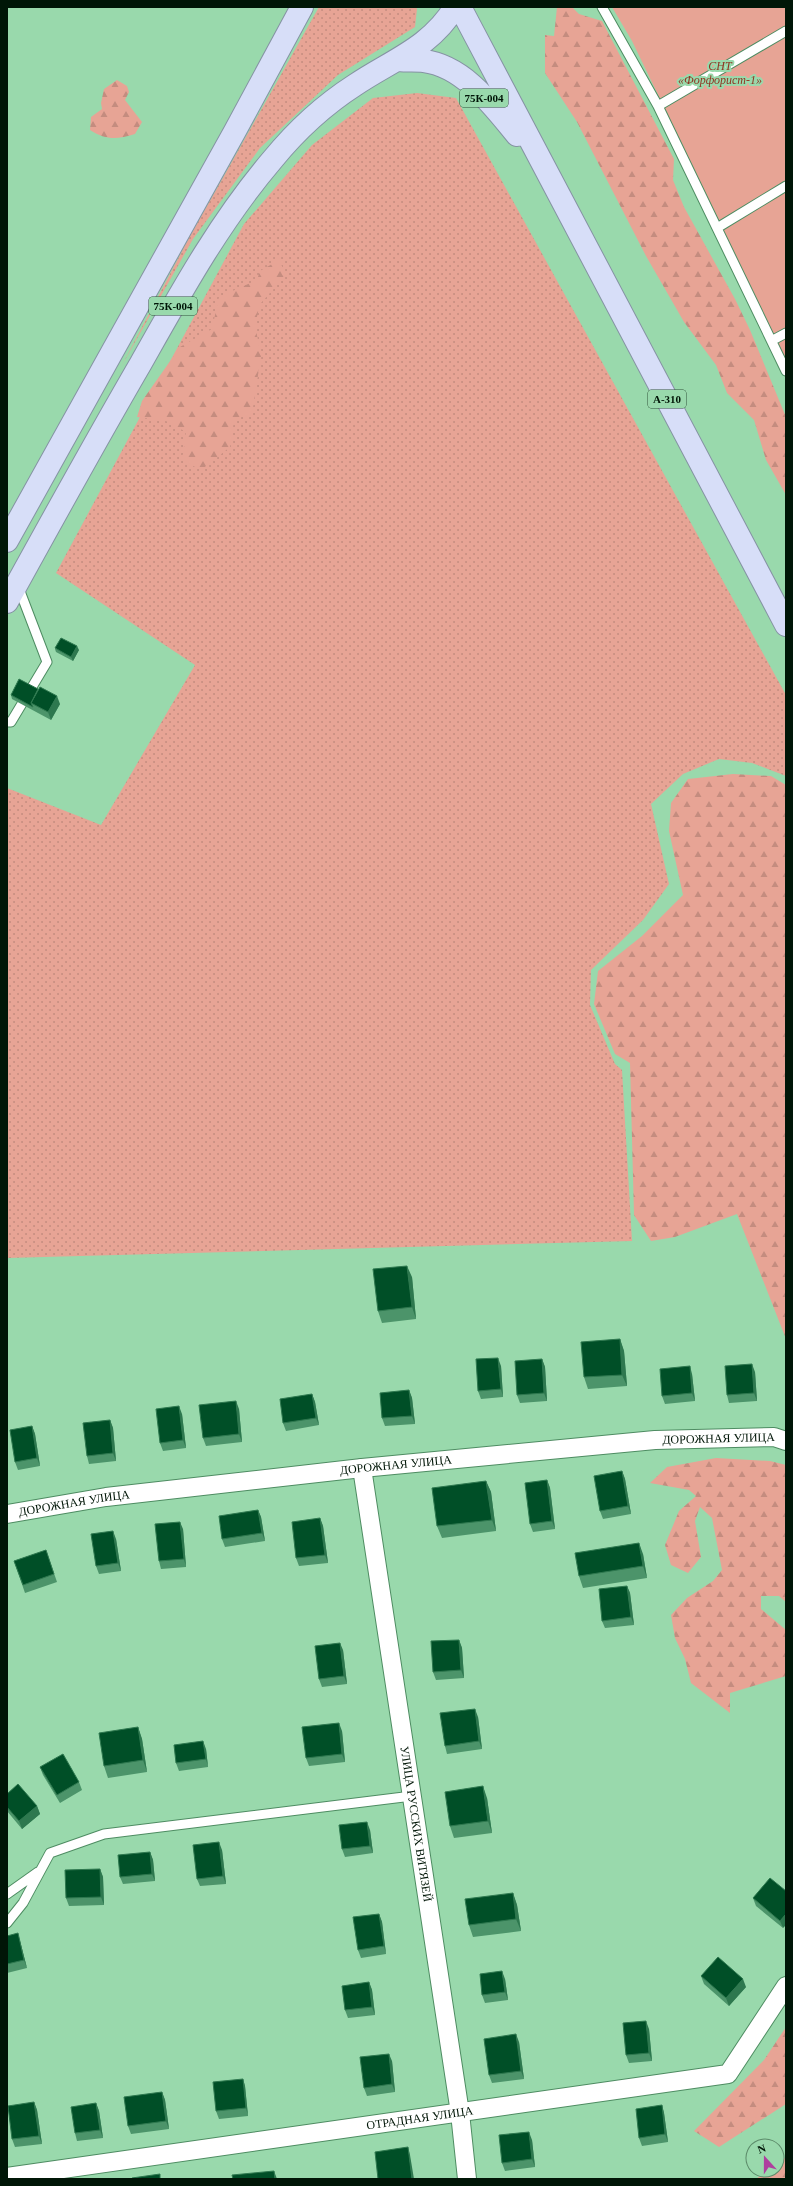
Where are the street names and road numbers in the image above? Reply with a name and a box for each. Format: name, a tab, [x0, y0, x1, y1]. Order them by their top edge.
road number: 75К-004	[460, 89, 508, 107]
road number: 75К-004	[149, 297, 197, 315]
road number: А-310	[648, 390, 686, 408]
street label: ДОРОЖНАЯ УЛИЦА	[662, 1430, 775, 1447]
street label: ДОРОЖНАЯ УЛИЦА	[339, 1452, 453, 1477]
street label: ДОРОЖНАЯ УЛИЦА	[17, 1487, 131, 1519]
street label: УЛИЦА РУССКИХ ВИТЯЗЕЙ	[397, 1745, 435, 1903]
street label: ОТРАДНАЯ УЛИЦА	[366, 2103, 474, 2133]

